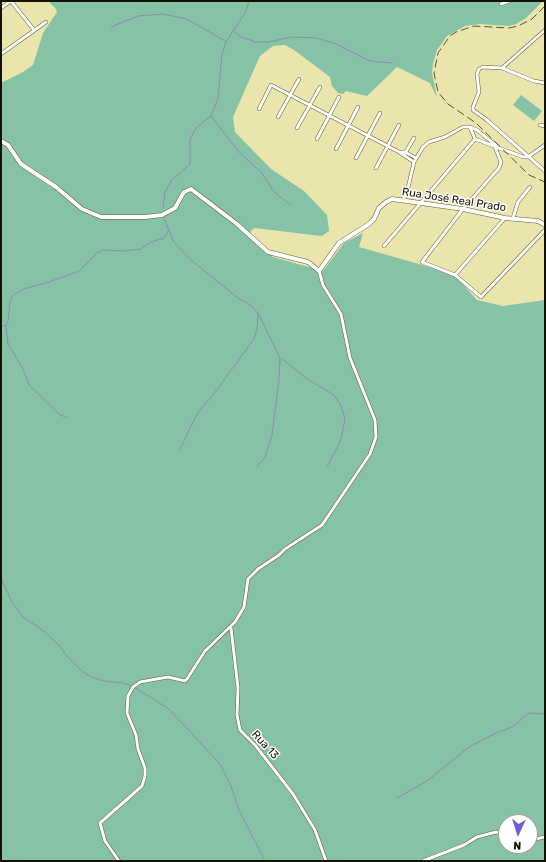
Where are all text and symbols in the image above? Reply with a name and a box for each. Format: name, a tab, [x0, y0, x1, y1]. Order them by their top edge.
street label: Rua José Real Prado	[401, 185, 507, 215]
street label: Rua 13	[249, 728, 281, 762]
north arrow	[498, 814, 538, 854]
text: N	[513, 839, 522, 852]

